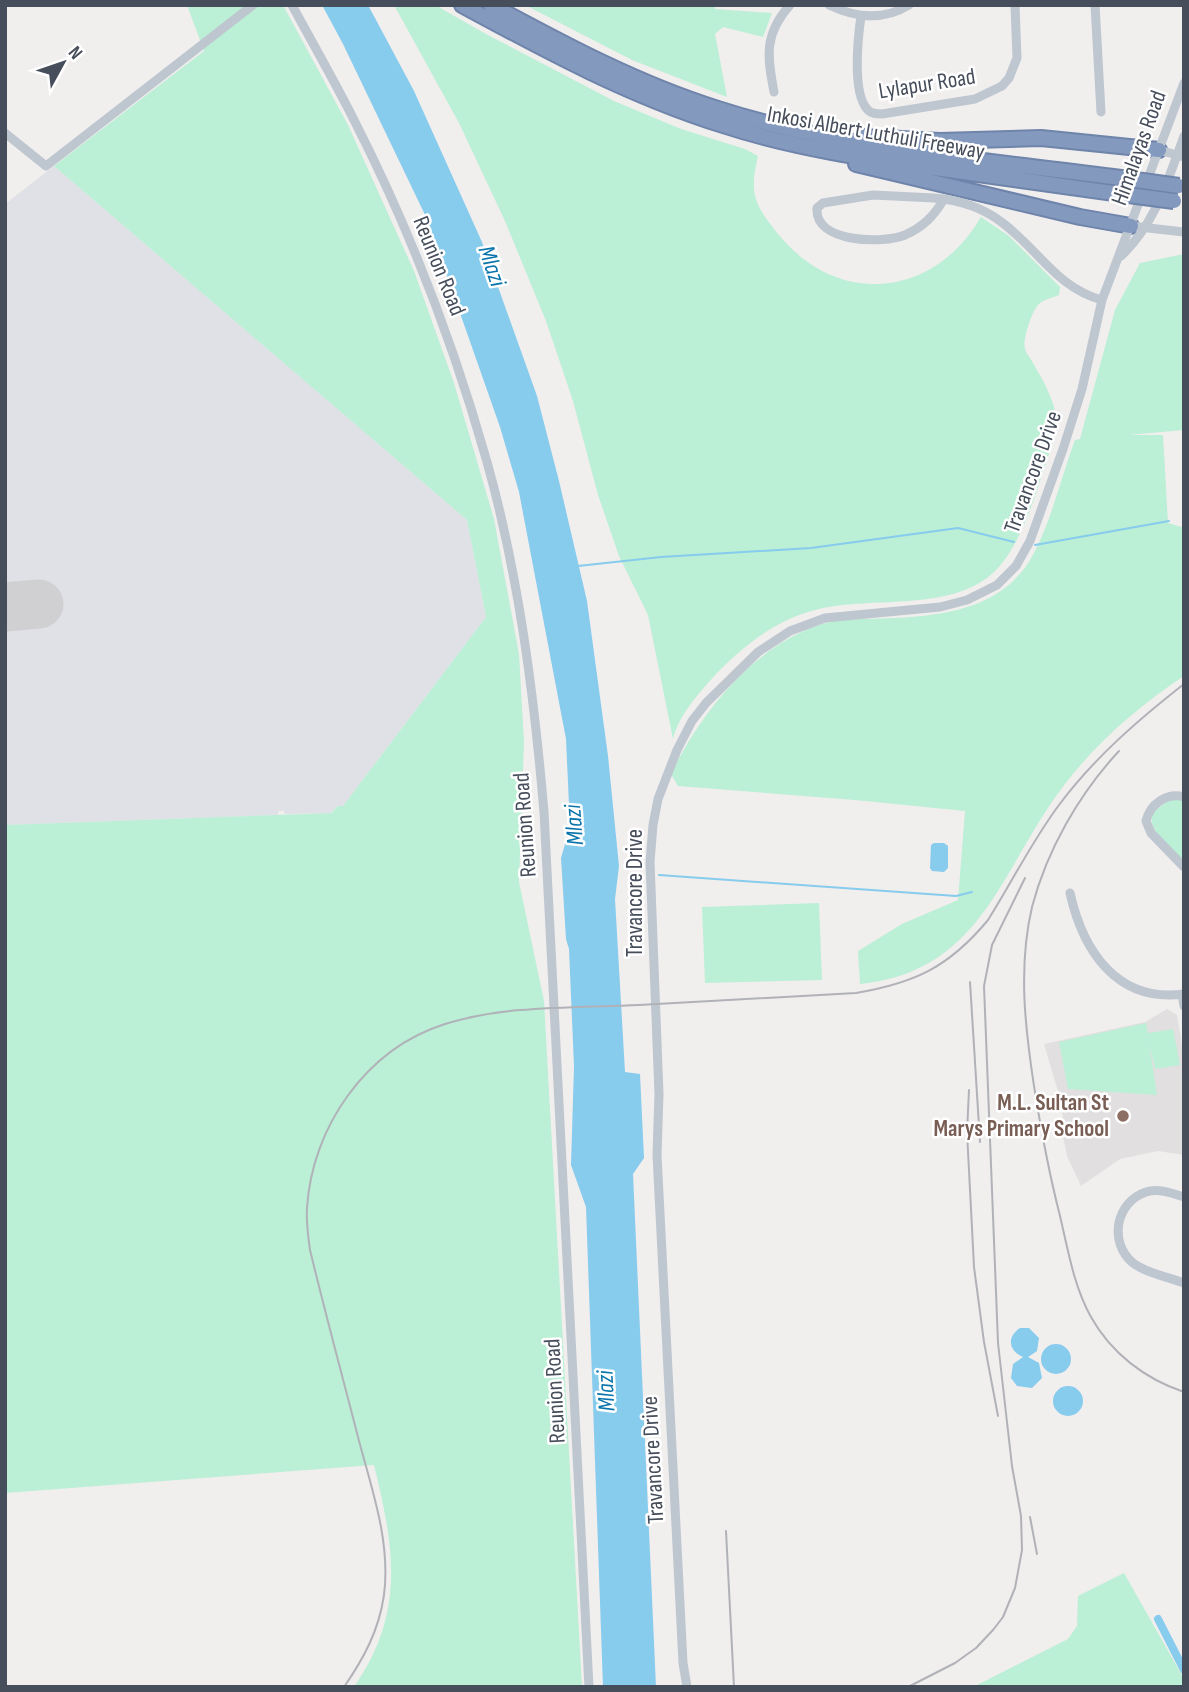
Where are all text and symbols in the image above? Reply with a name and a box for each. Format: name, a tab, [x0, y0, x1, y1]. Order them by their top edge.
north arrow	[28, 28, 98, 98]
text: N	[63, 42, 87, 64]
street label: Lylapur Road	[877, 63, 977, 105]
street label: Himalayas Road	[1105, 87, 1173, 209]
street label: Inkosi Albert Luthuli Freeway	[765, 100, 987, 166]
street label: Reunion Road	[406, 212, 472, 320]
water label: Mlazi	[472, 242, 513, 291]
street label: Travancore Drive	[998, 407, 1068, 537]
street label: Reunion Road	[507, 772, 543, 878]
water label: Mlazi	[558, 803, 590, 846]
street label: Travancore Drive	[621, 829, 649, 957]
place label: M.L. Sultan St Marys Primary School	[933, 1089, 1109, 1143]
marker: M.L. Sultan St Marys Primary School	[1115, 1108, 1131, 1124]
street label: Reunion Road	[538, 1338, 572, 1444]
water label: Mlazi	[590, 1369, 622, 1412]
street label: Travancore Drive	[636, 1395, 670, 1525]

